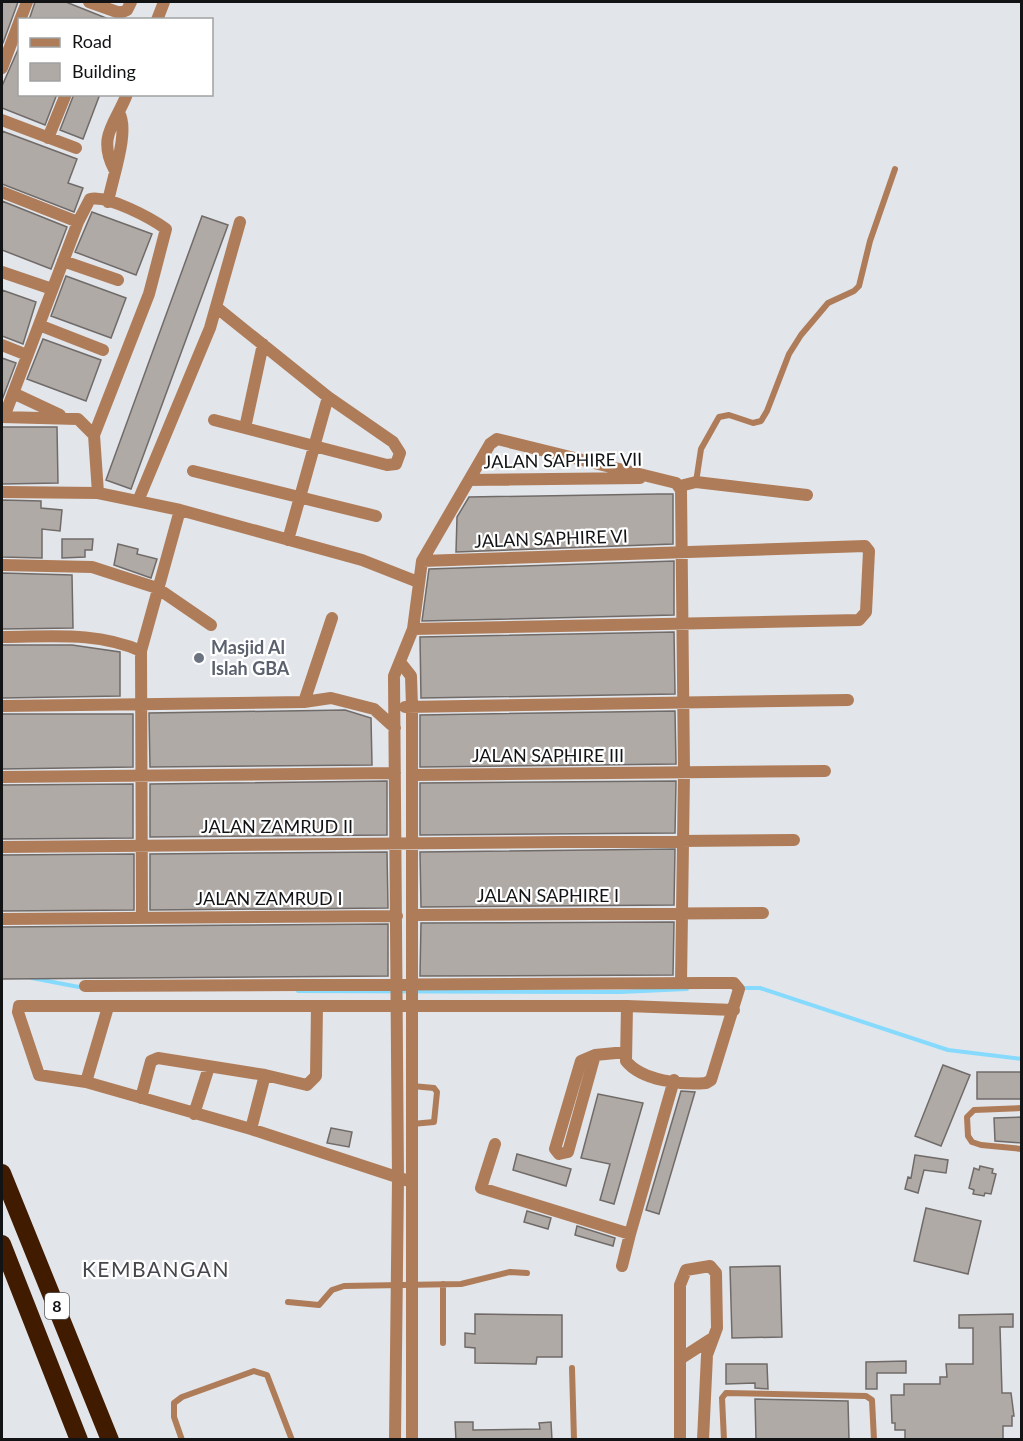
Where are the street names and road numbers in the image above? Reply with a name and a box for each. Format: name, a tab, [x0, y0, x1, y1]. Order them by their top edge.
street label: JALAN SAPHIRE VII	[483, 448, 642, 472]
street label: JALAN SAPHIRE VI	[474, 524, 628, 552]
street label: JALAN SAPHIRE III	[472, 744, 624, 766]
street label: JALAN ZAMRUD II	[201, 815, 353, 837]
street label: JALAN SAPHIRE I	[477, 884, 619, 906]
street label: JALAN ZAMRUD I	[196, 887, 342, 909]
road number: 8	[45, 1293, 69, 1319]

